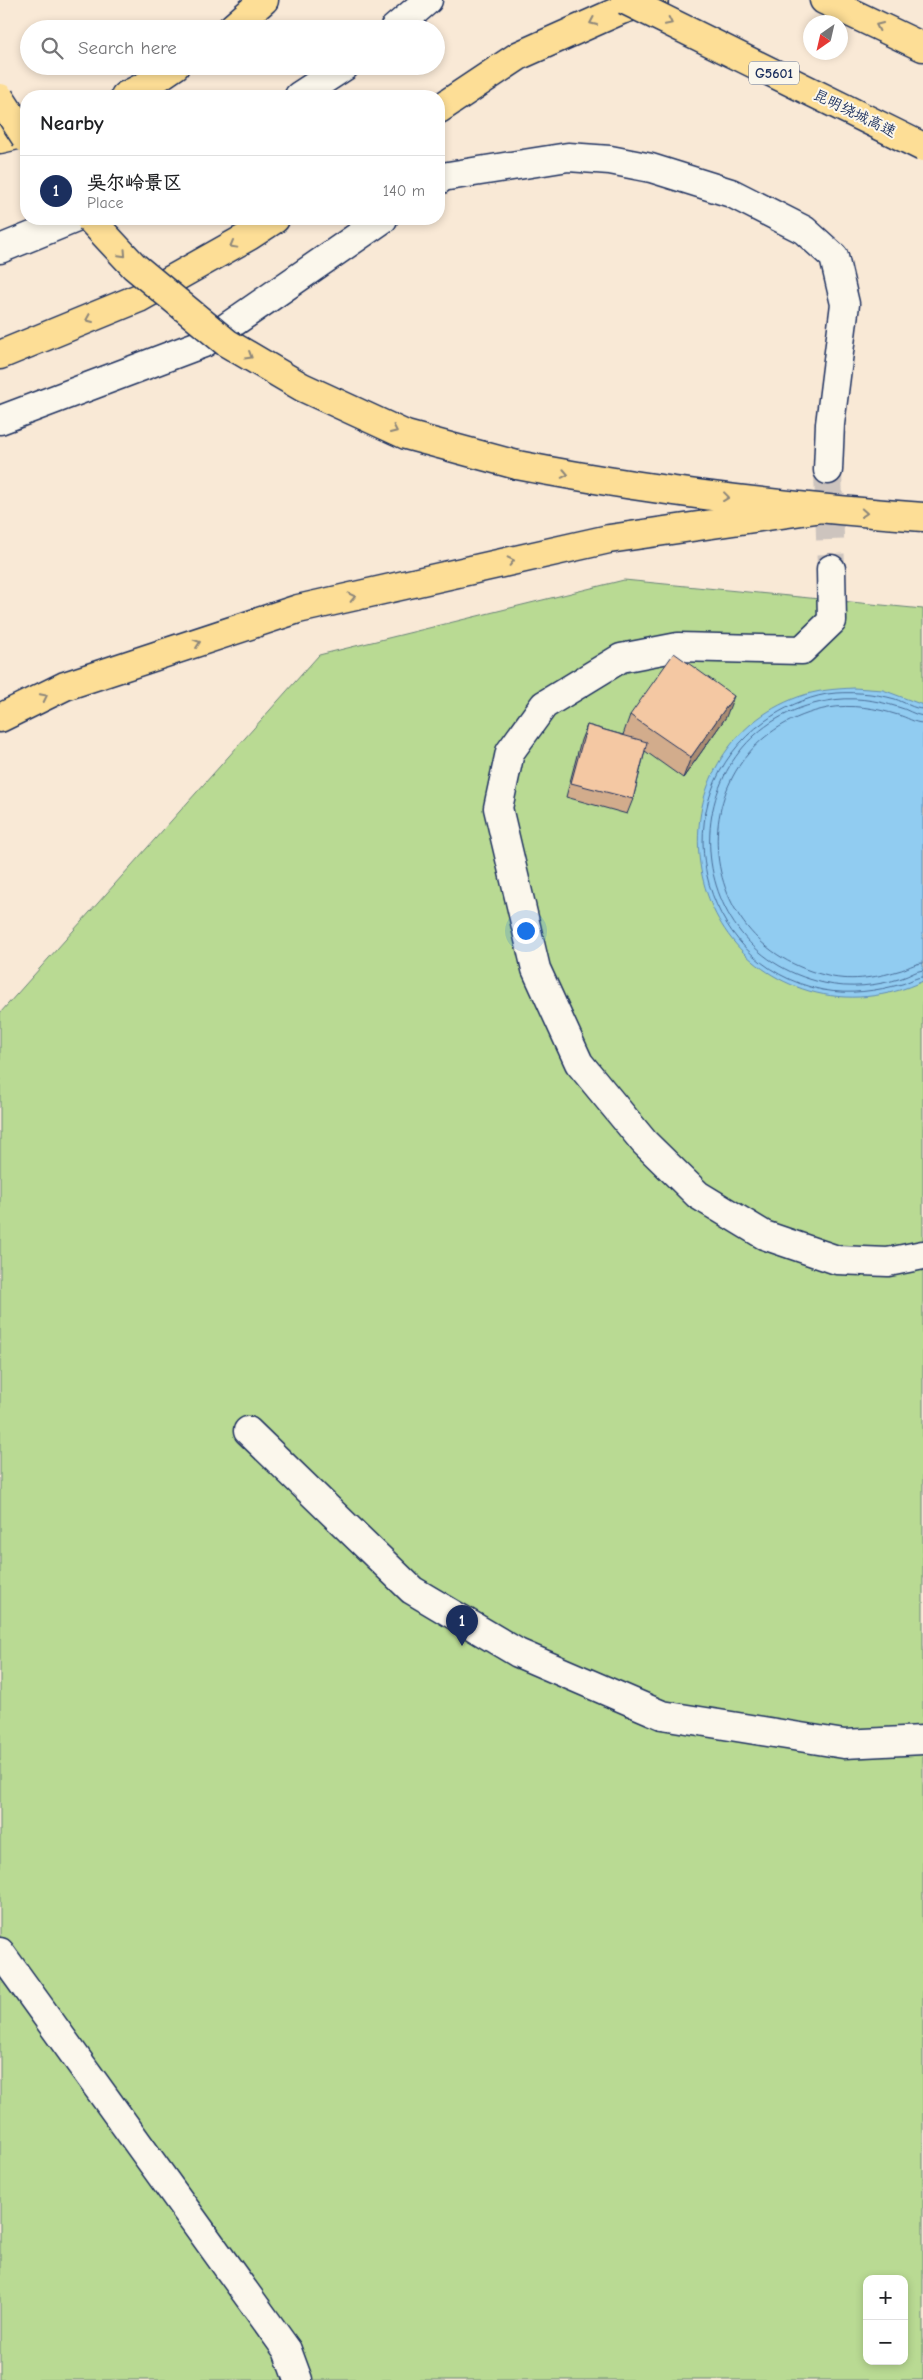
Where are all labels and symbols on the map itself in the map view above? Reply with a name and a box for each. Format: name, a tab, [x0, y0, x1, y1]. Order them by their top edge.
one-way arrow	[664, 15, 673, 26]
north arrow	[803, 15, 848, 60]
one-way arrow	[589, 16, 598, 27]
one-way arrow	[875, 22, 884, 32]
road number: G5601	[749, 62, 799, 84]
street label: 昆明绕城高速	[811, 85, 899, 141]
one-way arrow	[230, 238, 239, 248]
one-way arrow	[117, 249, 126, 258]
one-way arrow	[85, 313, 94, 323]
one-way arrow	[244, 350, 253, 360]
one-way arrow	[389, 424, 398, 434]
one-way arrow	[561, 469, 569, 479]
one-way arrow	[721, 492, 730, 502]
one-way arrow	[861, 507, 869, 518]
one-way arrow	[507, 556, 515, 567]
one-way arrow	[348, 592, 357, 603]
one-way arrow	[192, 639, 201, 649]
one-way arrow	[39, 693, 48, 703]
your location	[513, 918, 539, 944]
pin: 1	[446, 1605, 478, 1646]

